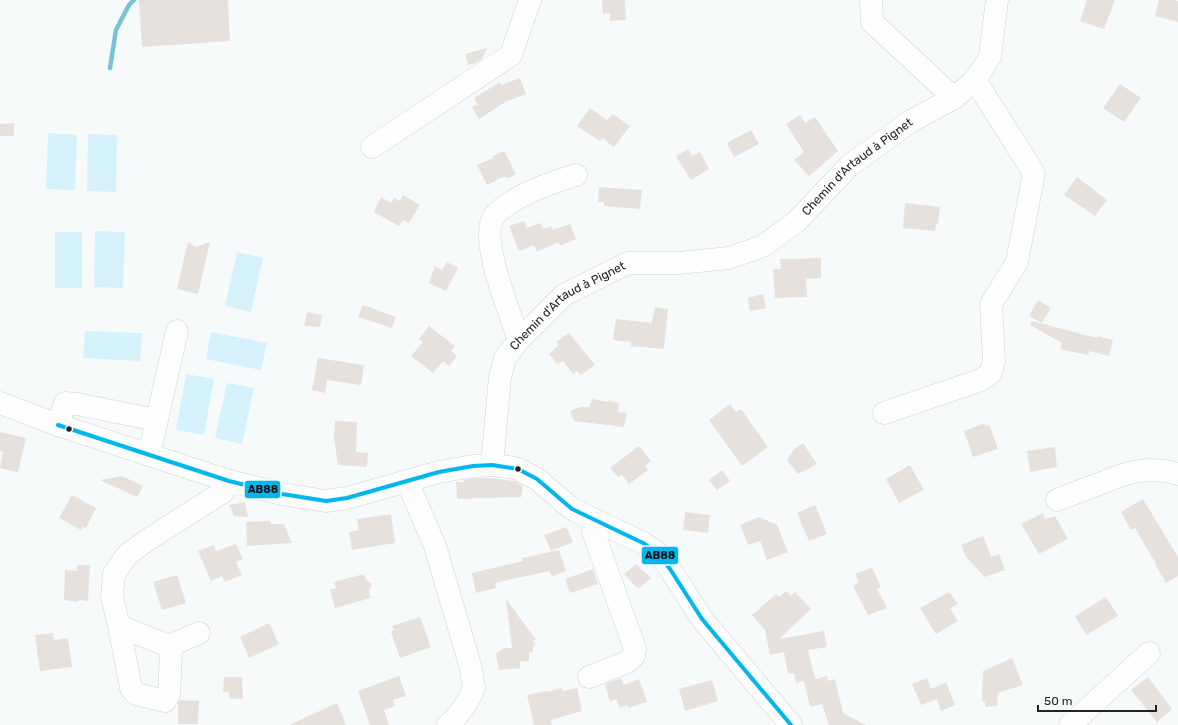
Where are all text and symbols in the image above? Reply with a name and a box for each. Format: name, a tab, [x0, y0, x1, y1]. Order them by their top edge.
street label: Chemin d'Artaud à Pignet	[799, 115, 916, 218]
street label: Chemin d'Artaud à Pignet	[507, 258, 628, 353]
unlabelled marker	[64, 424, 74, 434]
unlabelled marker	[513, 464, 523, 474]
line badge: AB88	[244, 480, 281, 499]
text: AB88	[248, 483, 278, 496]
line badge: AB88	[641, 546, 679, 565]
text: AB88	[645, 549, 675, 562]
scale bar	[1038, 687, 1156, 713]
text: 50 m	[1044, 694, 1072, 708]

